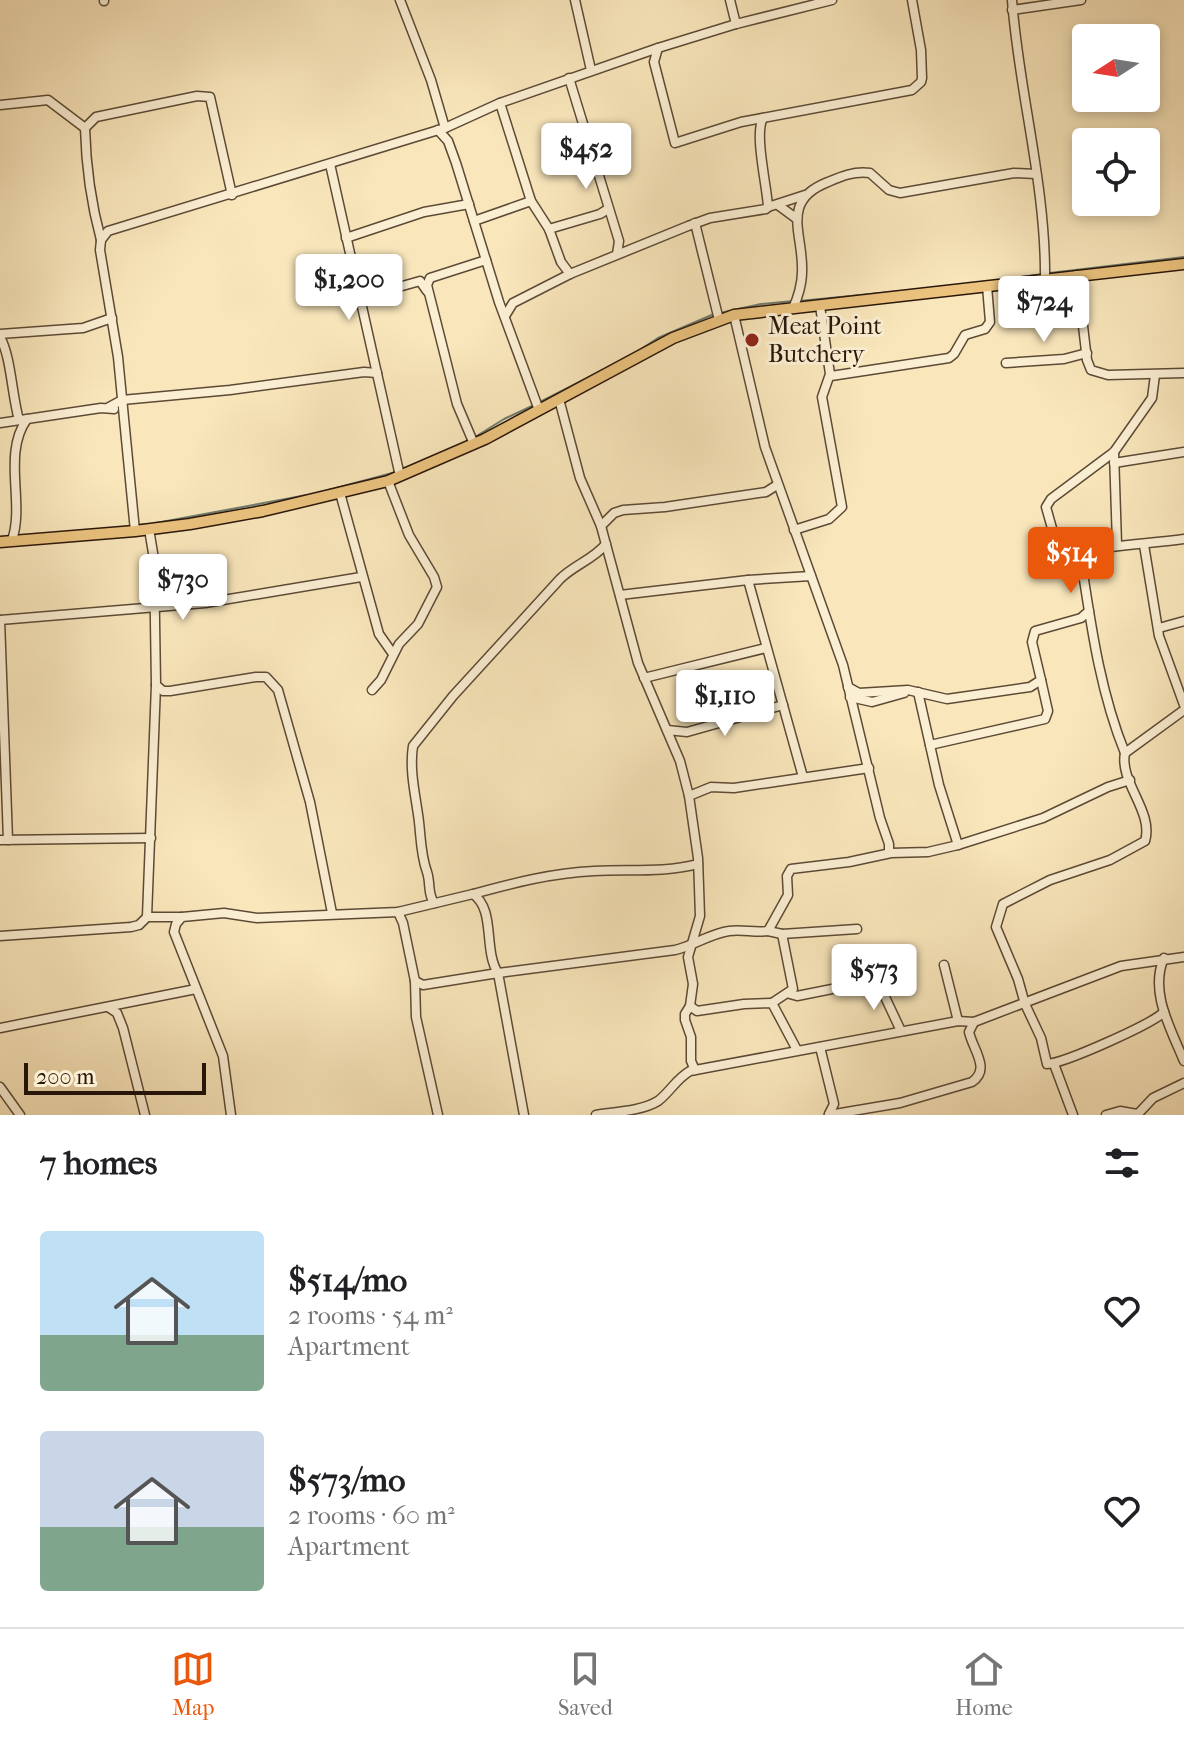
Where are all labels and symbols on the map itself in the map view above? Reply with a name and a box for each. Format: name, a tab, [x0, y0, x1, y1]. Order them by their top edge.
north arrow	[1072, 24, 1160, 112]
pin: $452	[539, 123, 633, 191]
pin: $1,200	[284, 254, 414, 322]
pin: $724	[997, 276, 1091, 344]
place label: Meat Point Butchery	[768, 312, 882, 368]
marker: Meat Point Butchery	[743, 331, 761, 349]
pin: $514	[1024, 527, 1118, 595]
pin: $730	[136, 554, 230, 622]
pin: $1,110	[660, 670, 790, 738]
pin: $573	[827, 944, 921, 1012]
scale bar	[24, 1059, 206, 1095]

